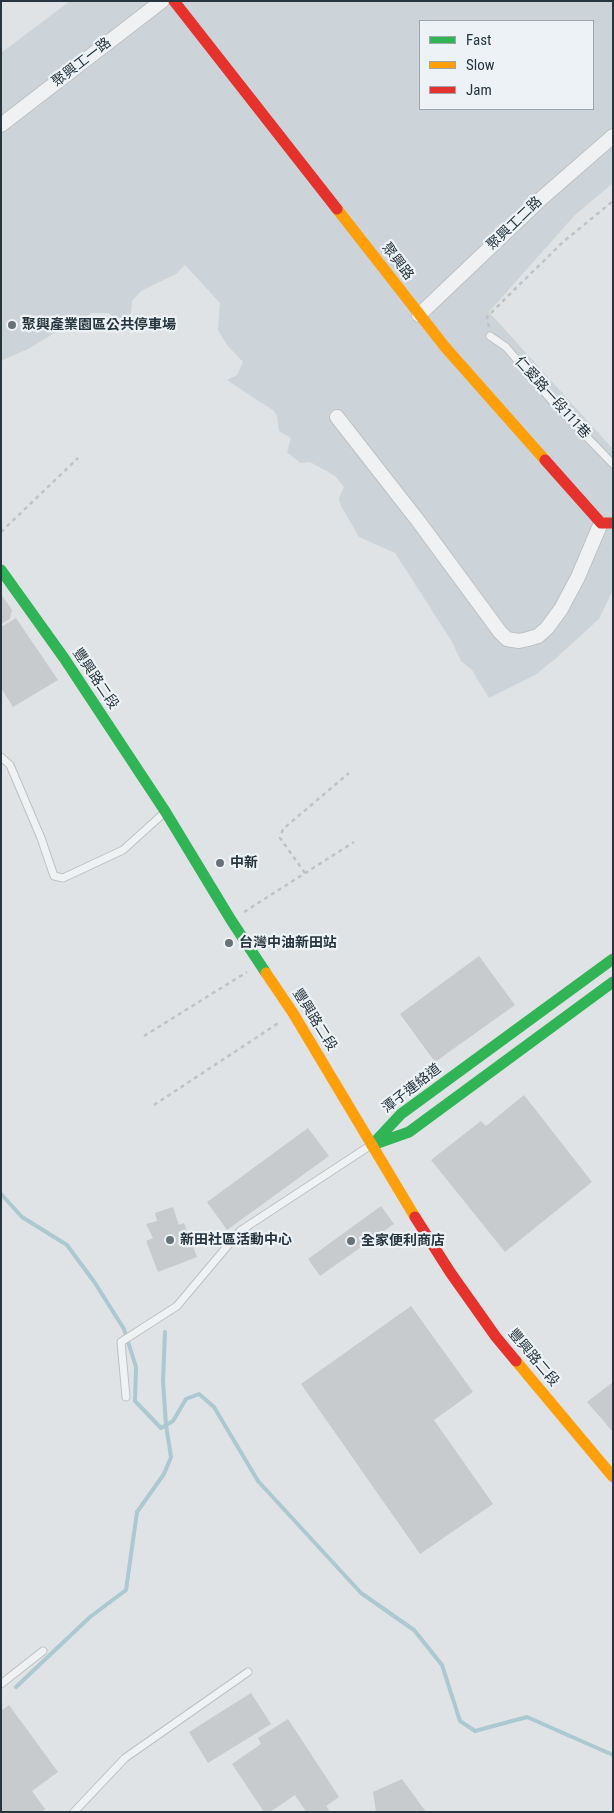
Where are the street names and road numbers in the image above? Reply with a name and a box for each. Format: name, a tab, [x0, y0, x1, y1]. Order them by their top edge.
street label: 聚興工一路	[49, 35, 115, 91]
street label: 聚興工二路	[484, 194, 546, 254]
street label: 聚興路	[377, 240, 417, 284]
street label: 仁愛路一段111巷	[511, 353, 593, 443]
street label: 豐興路二段	[68, 645, 122, 713]
street label: 豐興路二段	[288, 986, 340, 1054]
street label: 潭子連絡道	[379, 1061, 445, 1117]
street label: 豐興路二段	[504, 1326, 562, 1390]

